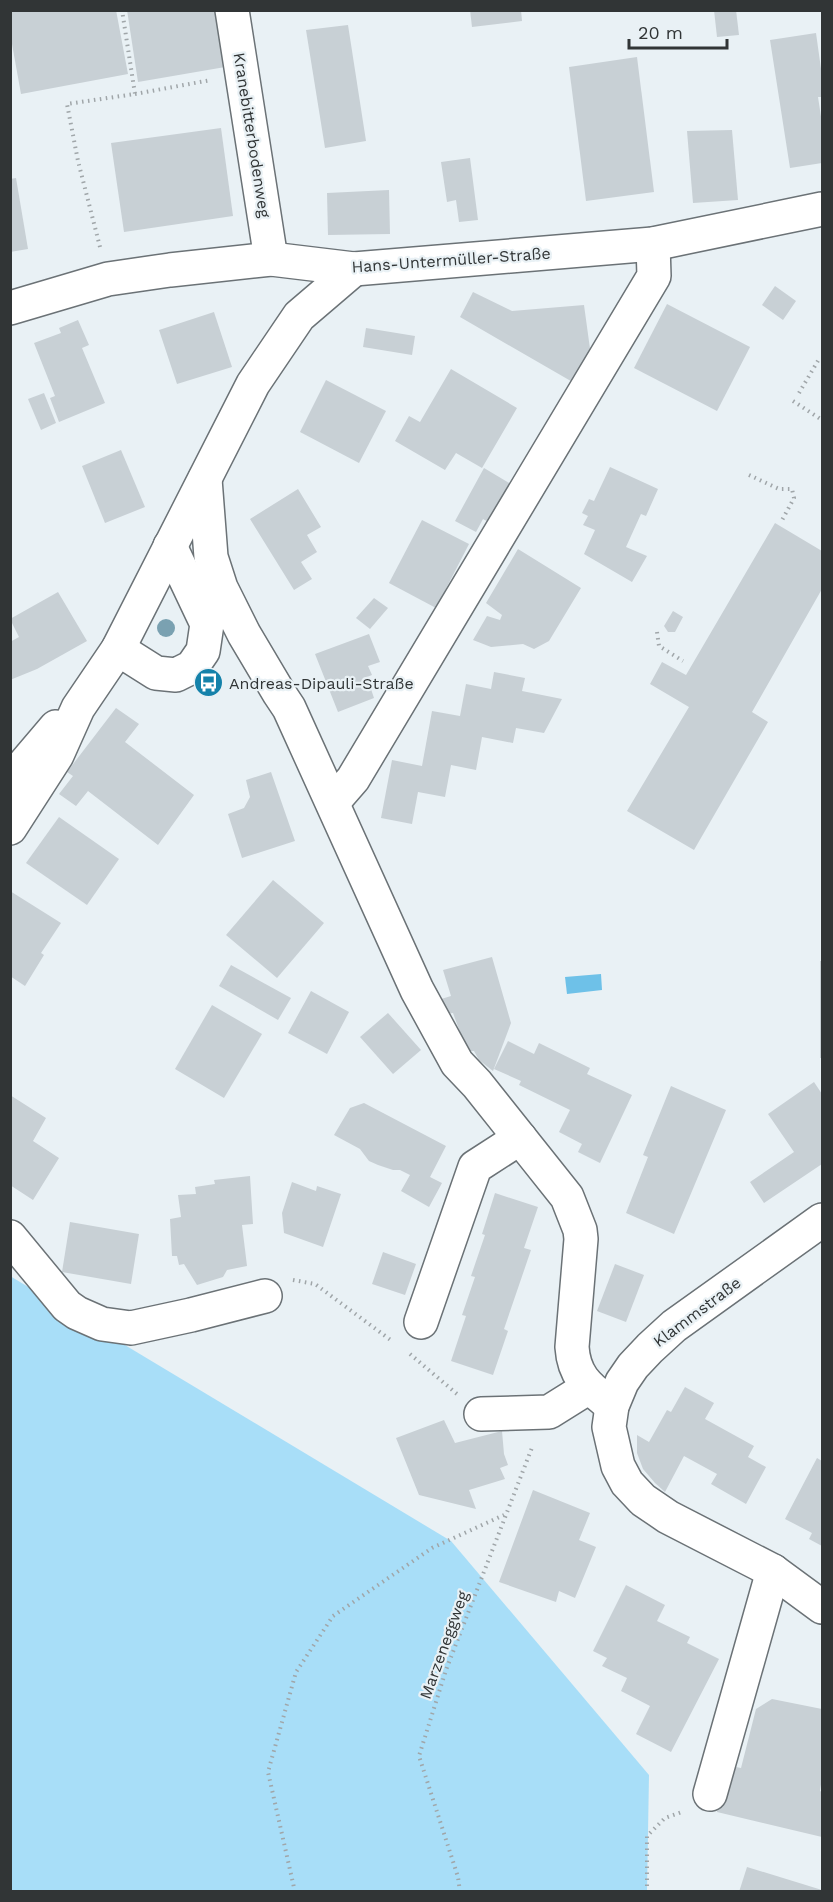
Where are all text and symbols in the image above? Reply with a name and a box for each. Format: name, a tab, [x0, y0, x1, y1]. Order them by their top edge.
scale bar	[629, 12, 726, 50]
text: 20 m	[638, 22, 683, 43]
street label: Kranebitterbodenweg	[230, 51, 275, 219]
street label: Hans-Untermüller-Straße	[351, 244, 551, 276]
bus stop icon: Andreas-Dipauli-Straße	[192, 667, 224, 699]
place label: Andreas-Dipauli-Straße	[229, 674, 414, 693]
street label: Klammstraße	[650, 1273, 744, 1351]
street label: Marzeneggweg	[416, 1588, 473, 1702]

